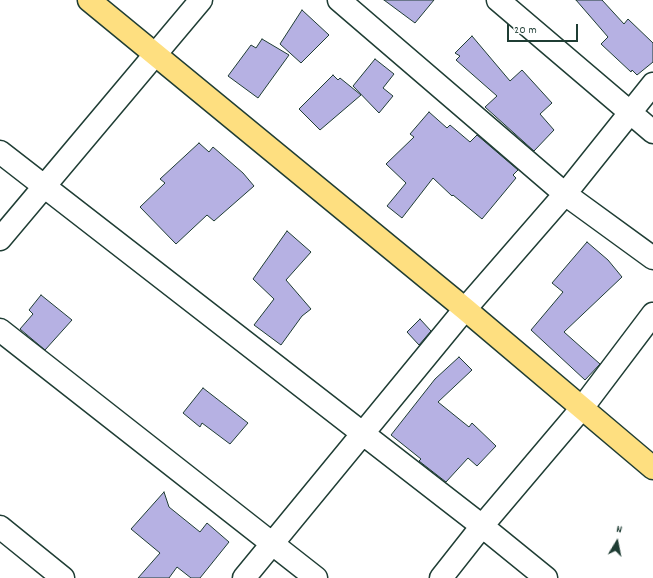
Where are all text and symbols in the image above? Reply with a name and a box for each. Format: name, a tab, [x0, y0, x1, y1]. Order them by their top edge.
scale bar	[509, 16, 580, 42]
text: 20 m	[514, 22, 537, 39]
north arrow	[597, 522, 637, 562]
text: N	[615, 522, 623, 539]

